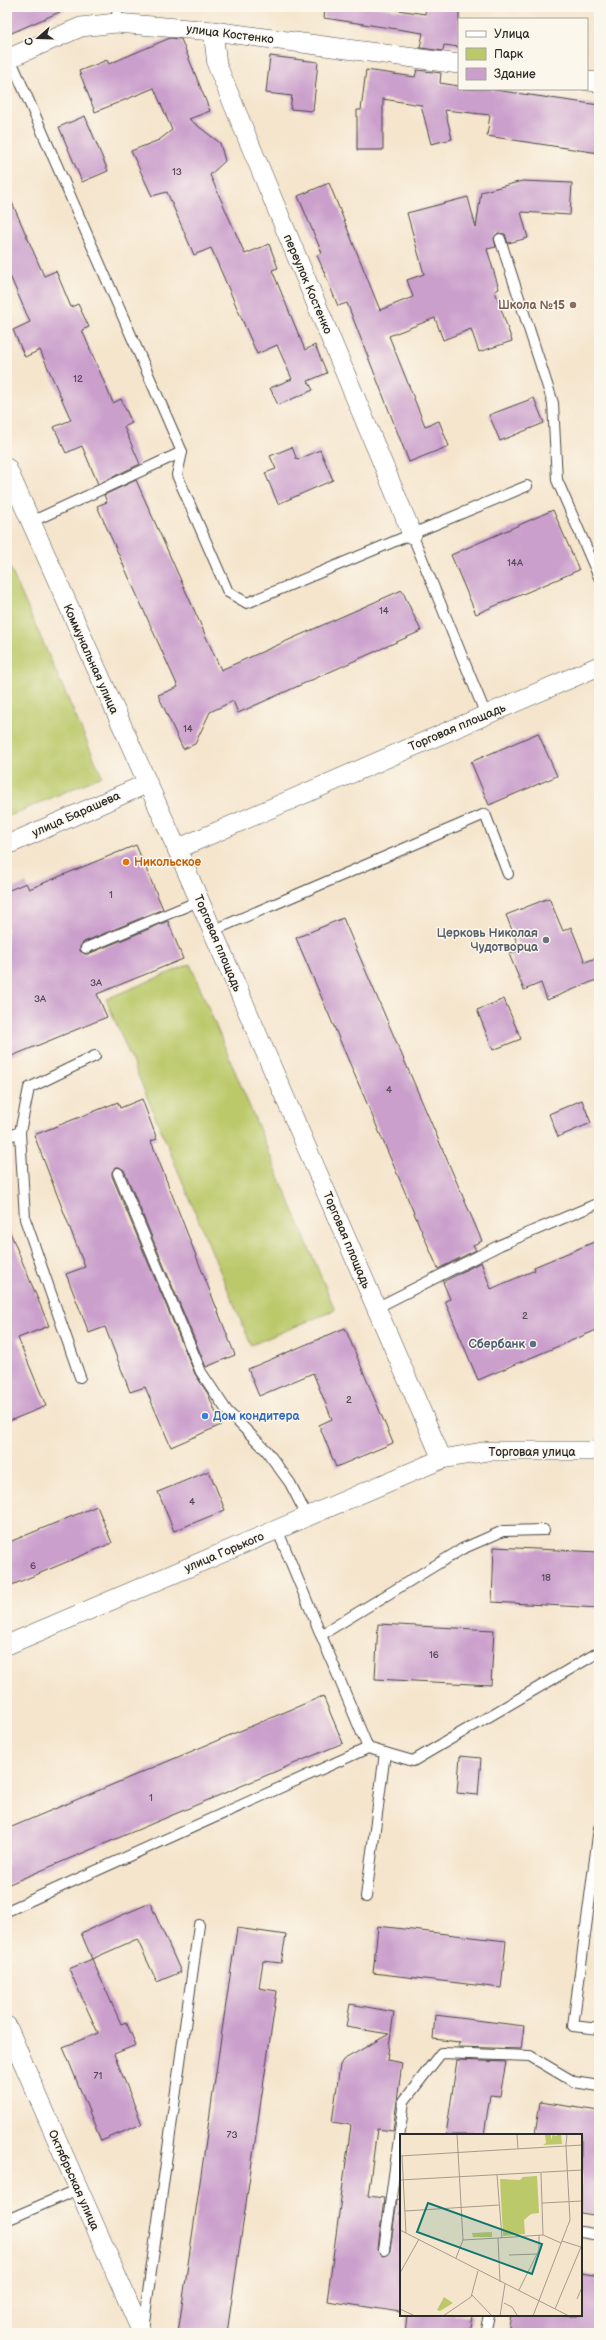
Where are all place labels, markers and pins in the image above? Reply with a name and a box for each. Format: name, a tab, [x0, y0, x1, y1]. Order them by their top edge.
place label: Школа №15	[498, 298, 565, 313]
marker: Школа №15	[568, 300, 578, 310]
place label: Никольское	[134, 855, 202, 870]
marker: Никольское	[121, 857, 131, 867]
place label: Церковь Николая Чудотворца	[437, 926, 539, 955]
marker: Церковь Николая Чудотворца	[541, 935, 551, 945]
place label: Сбербанк	[468, 1337, 525, 1352]
marker: Сбербанк	[528, 1339, 538, 1349]
place label: Дом кондитера	[213, 1409, 300, 1424]
marker: Дом кондитера	[200, 1411, 210, 1421]

